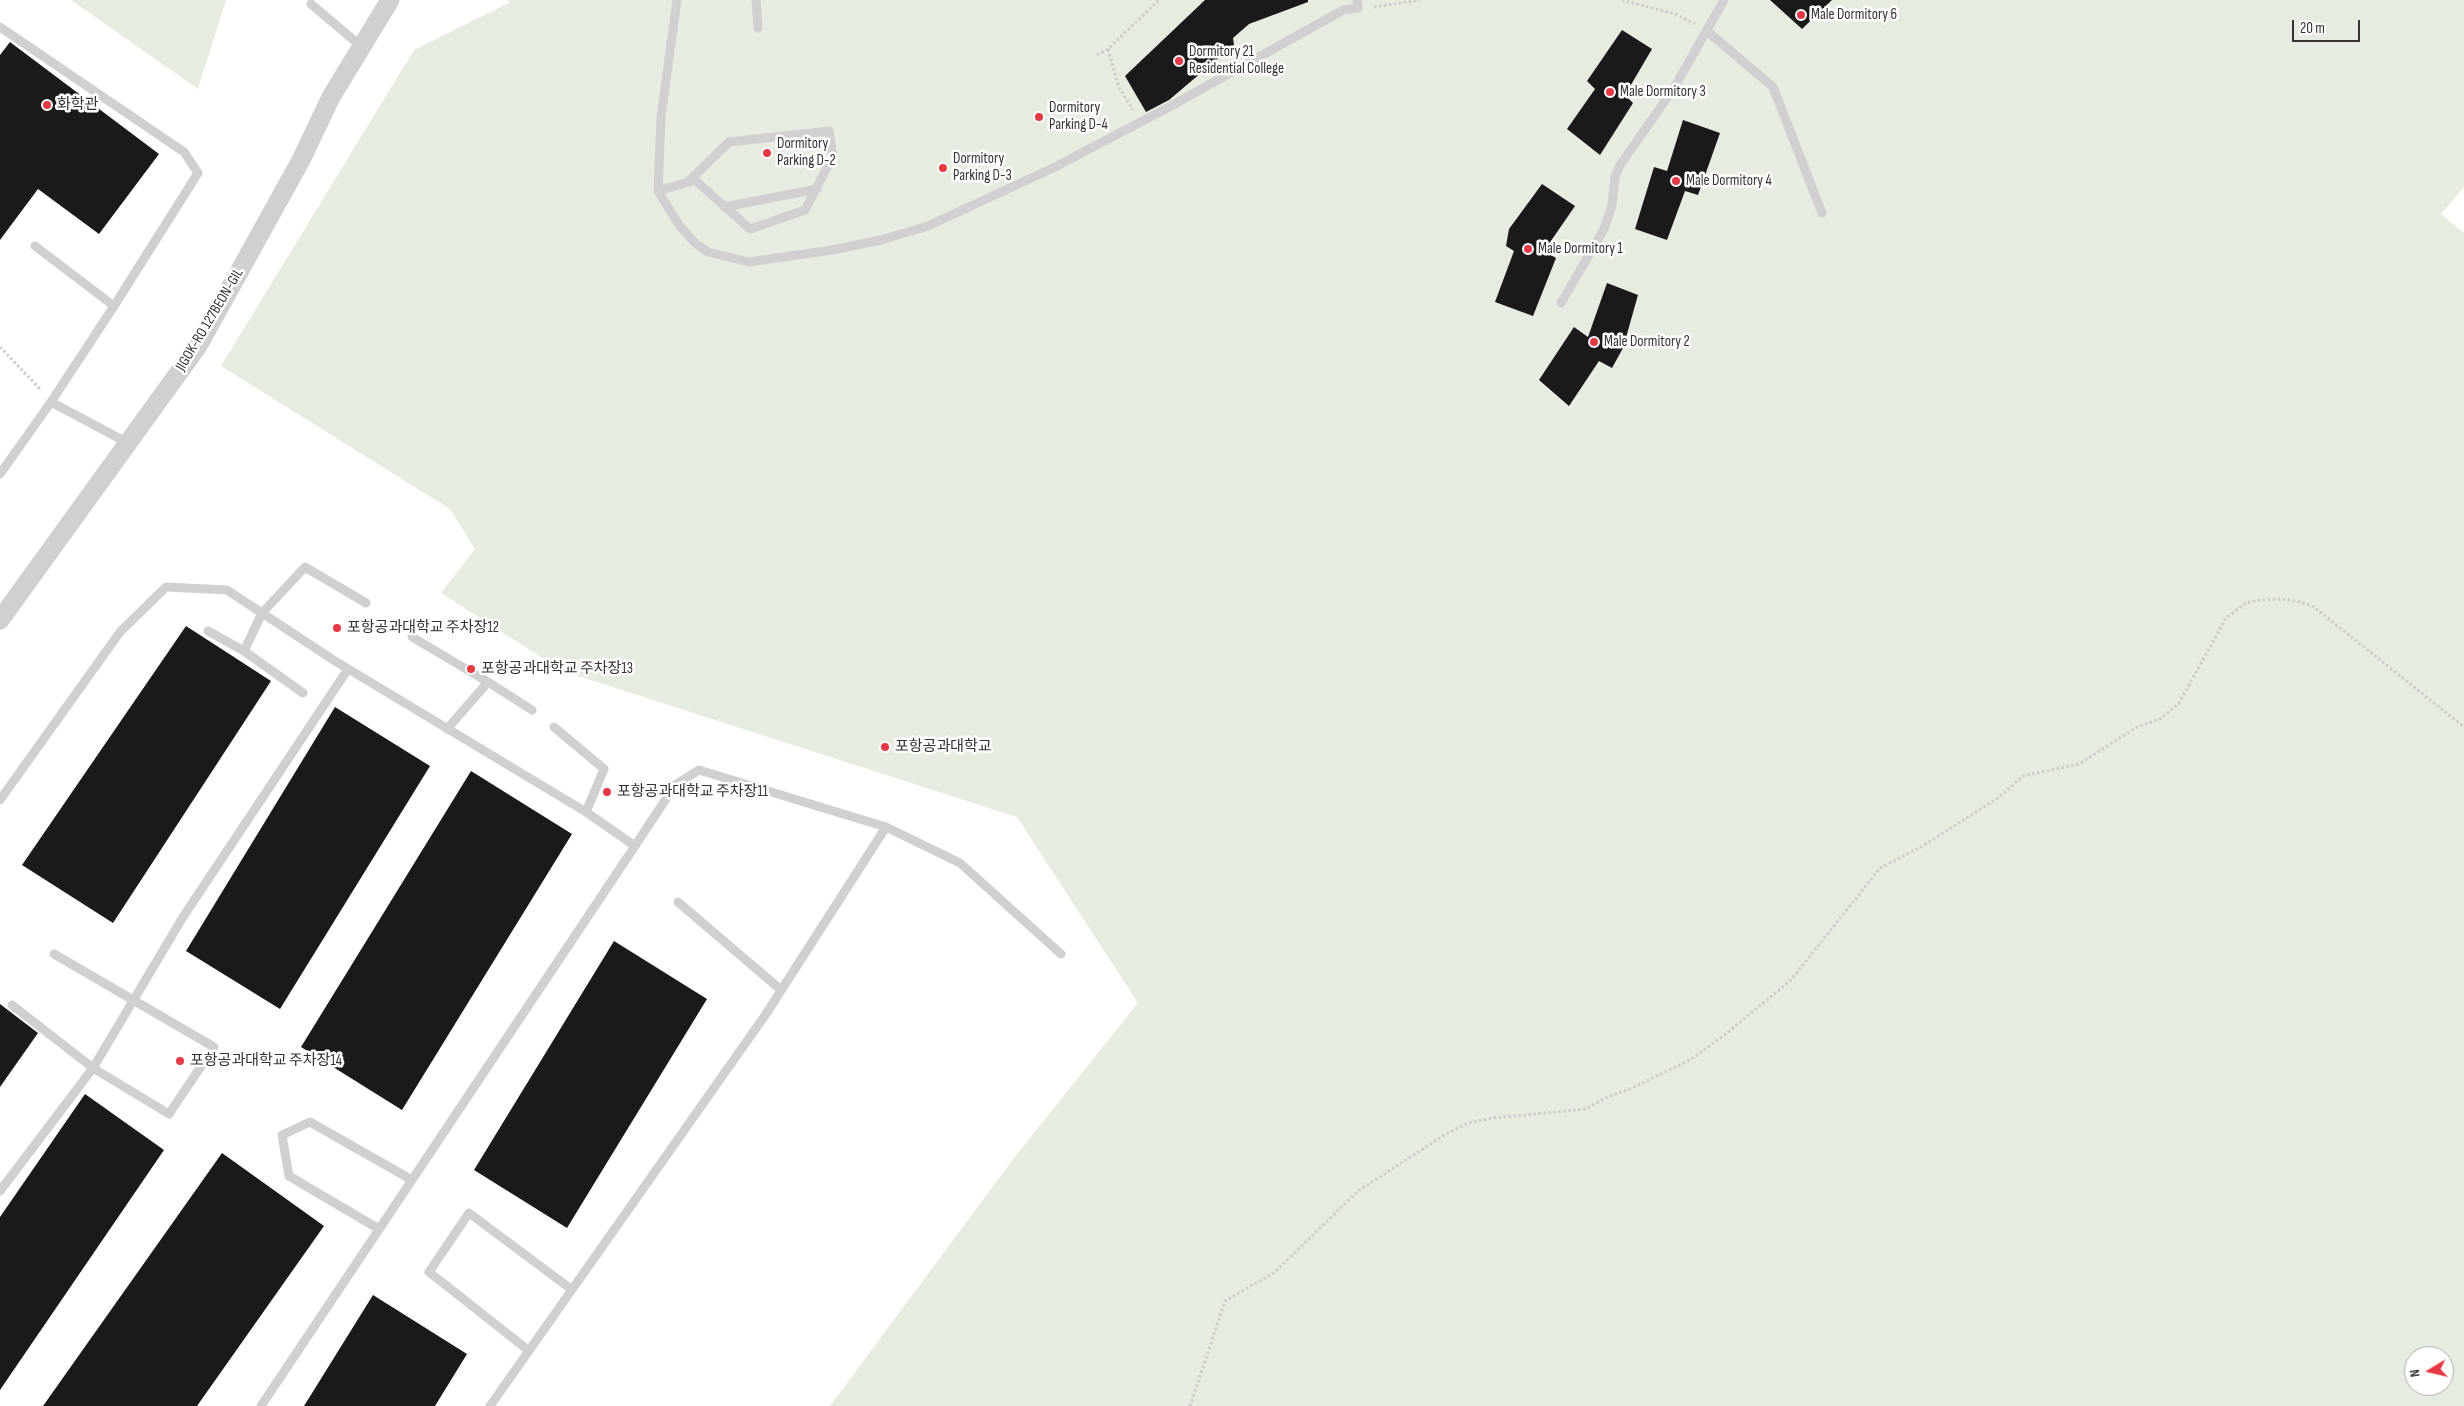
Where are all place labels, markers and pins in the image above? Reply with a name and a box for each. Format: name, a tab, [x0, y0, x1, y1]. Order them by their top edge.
place label: Male Dormitory 6	[1811, 6, 1897, 24]
marker: Male Dormitory 6	[1795, 9, 1807, 21]
place label: Dormitory 21 Residential College	[1189, 43, 1284, 78]
marker: Dormitory 21 Residential College	[1173, 55, 1185, 67]
place label: Male Dormitory 3	[1620, 83, 1706, 101]
marker: Male Dormitory 3	[1604, 86, 1616, 98]
place label: 화학관	[57, 96, 98, 114]
marker: 화학관	[41, 99, 53, 111]
place label: Dormitory Parking D-4	[1049, 99, 1108, 134]
marker: Dormitory Parking D-4	[1033, 111, 1045, 123]
place label: Dormitory Parking D-2	[777, 135, 836, 170]
marker: Dormitory Parking D-2	[761, 147, 773, 159]
place label: Dormitory Parking D-3	[953, 150, 1012, 185]
marker: Dormitory Parking D-3	[937, 162, 949, 174]
place label: Male Dormitory 4	[1686, 172, 1772, 190]
marker: Male Dormitory 4	[1670, 175, 1682, 187]
place label: Male Dormitory 1	[1538, 240, 1623, 258]
marker: Male Dormitory 1	[1522, 243, 1534, 255]
place label: Male Dormitory 2	[1604, 333, 1690, 351]
marker: Male Dormitory 2	[1588, 336, 1600, 348]
place label: 포항공과대학교 주차장12	[347, 619, 499, 637]
marker: 포항공과대학교 주차장12	[331, 622, 343, 634]
place label: 포항공과대학교 주차장13	[481, 660, 633, 678]
marker: 포항공과대학교 주차장13	[465, 663, 477, 675]
place label: 포항공과대학교	[895, 738, 992, 756]
marker: 포항공과대학교	[879, 741, 891, 753]
place label: 포항공과대학교 주차장11	[617, 783, 768, 801]
marker: 포항공과대학교 주차장11	[601, 786, 613, 798]
place label: 포항공과대학교 주차장14	[190, 1052, 342, 1070]
marker: 포항공과대학교 주차장14	[174, 1055, 186, 1067]

